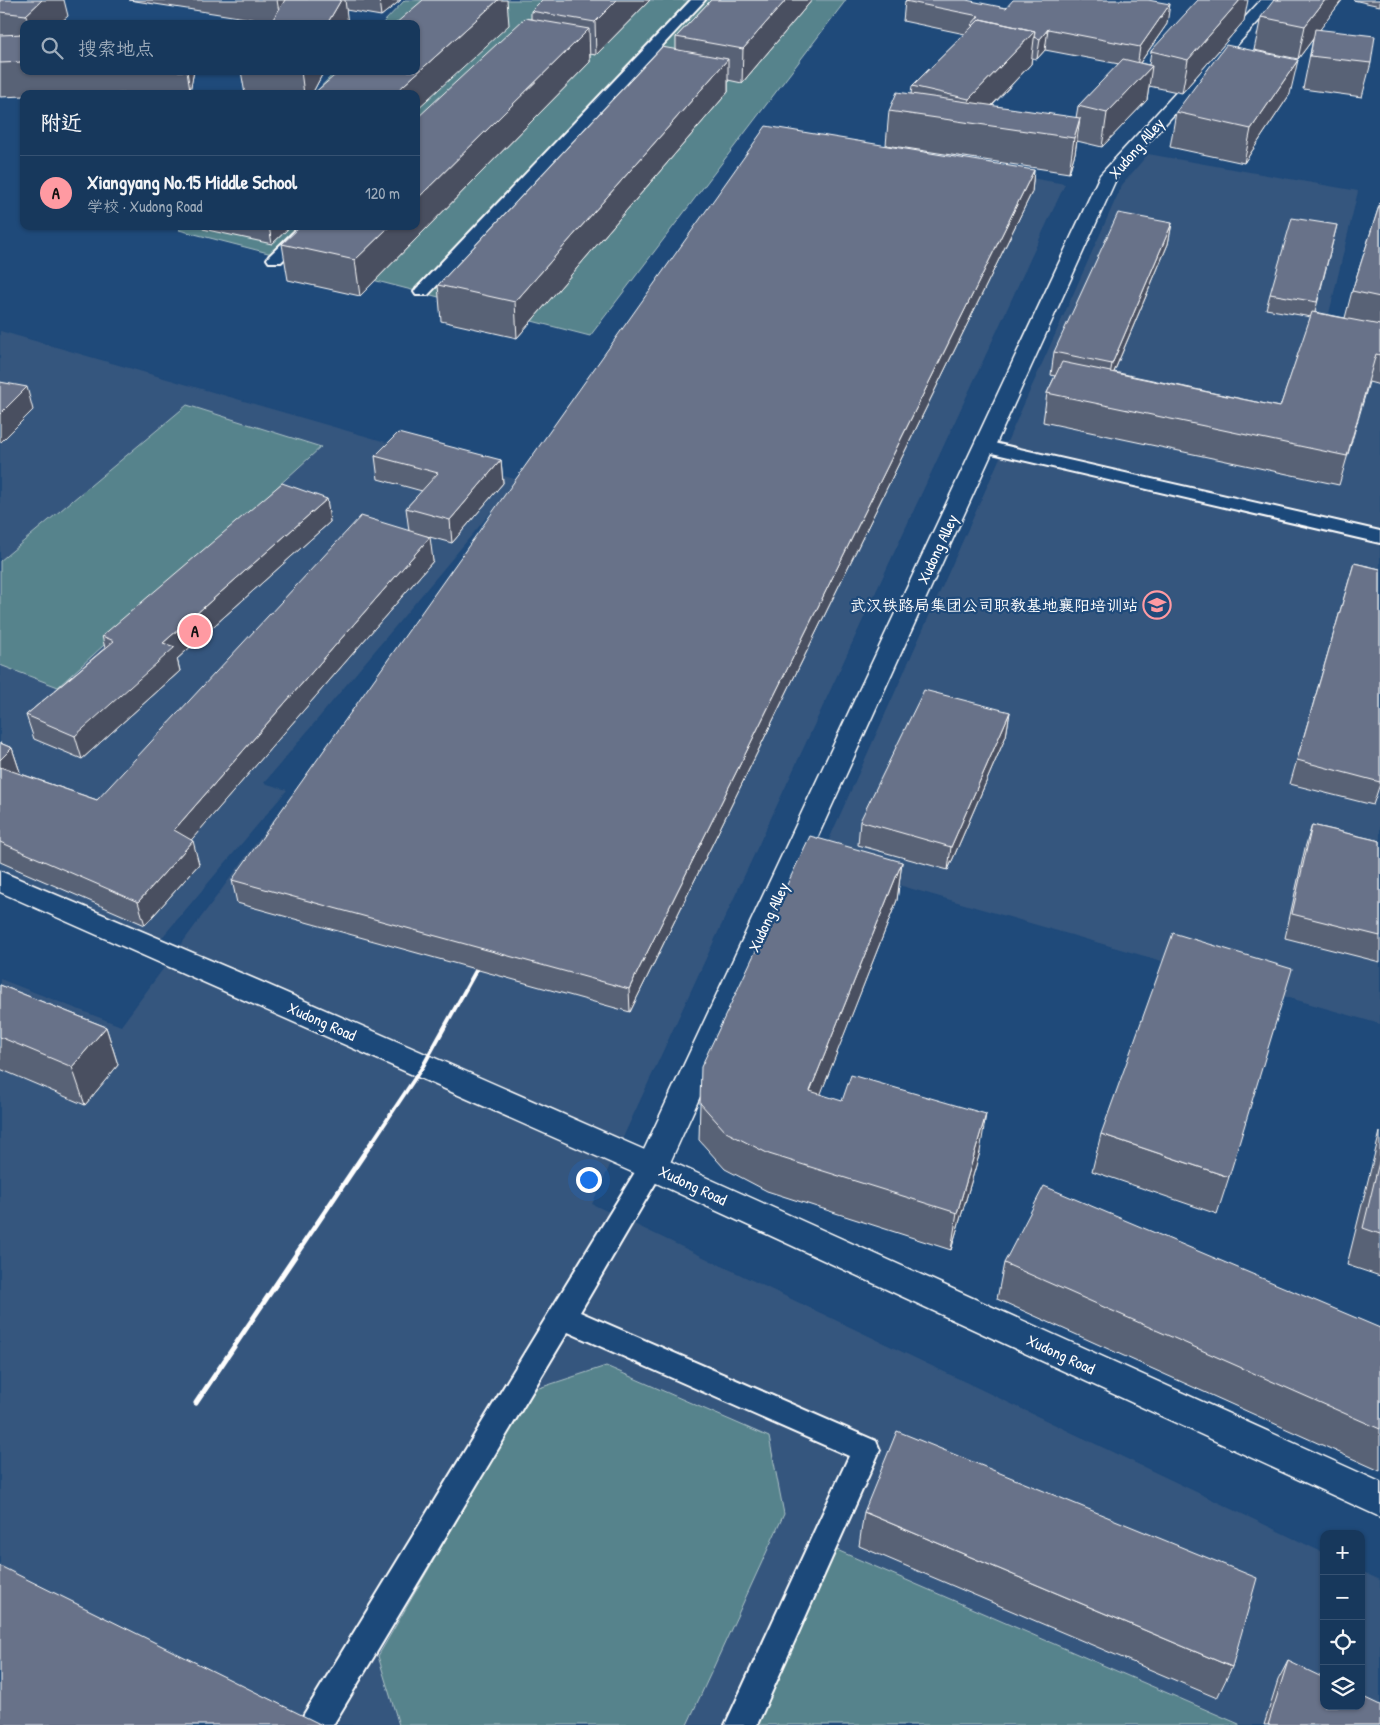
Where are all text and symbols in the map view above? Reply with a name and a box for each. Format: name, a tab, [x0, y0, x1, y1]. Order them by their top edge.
search box	[20, 20, 420, 75]
icon: search	[38, 34, 66, 62]
text: 搜索地点	[78, 35, 154, 61]
text: 附近	[40, 108, 82, 137]
street label: Xudong Alley	[1103, 112, 1169, 183]
text: Xiangyang No.15 Middle School	[87, 169, 297, 195]
text: A	[52, 182, 60, 204]
text: 120 m	[365, 182, 400, 204]
text: 学校 · Xudong Road	[87, 195, 203, 217]
street label: Xudong Alley	[911, 510, 963, 587]
school or university icon: 武汉铁路局集团公司职教基地襄阳培训站	[1142, 590, 1172, 620]
place label: 武汉铁路局集团公司职教基地襄阳培训站	[850, 594, 1138, 616]
pin: A	[179, 612, 211, 650]
street label: Xudong Alley	[742, 878, 794, 955]
street label: Xudong Road	[284, 996, 360, 1046]
street label: Xudong Road	[655, 1160, 731, 1210]
your location	[576, 1167, 602, 1193]
street label: Xudong Road	[1023, 1329, 1099, 1379]
map controls	[1320, 1530, 1365, 1710]
button: +	[1320, 1530, 1365, 1575]
button: −	[1320, 1575, 1365, 1620]
button: locate	[1320, 1620, 1365, 1665]
button: layers	[1320, 1665, 1365, 1710]

